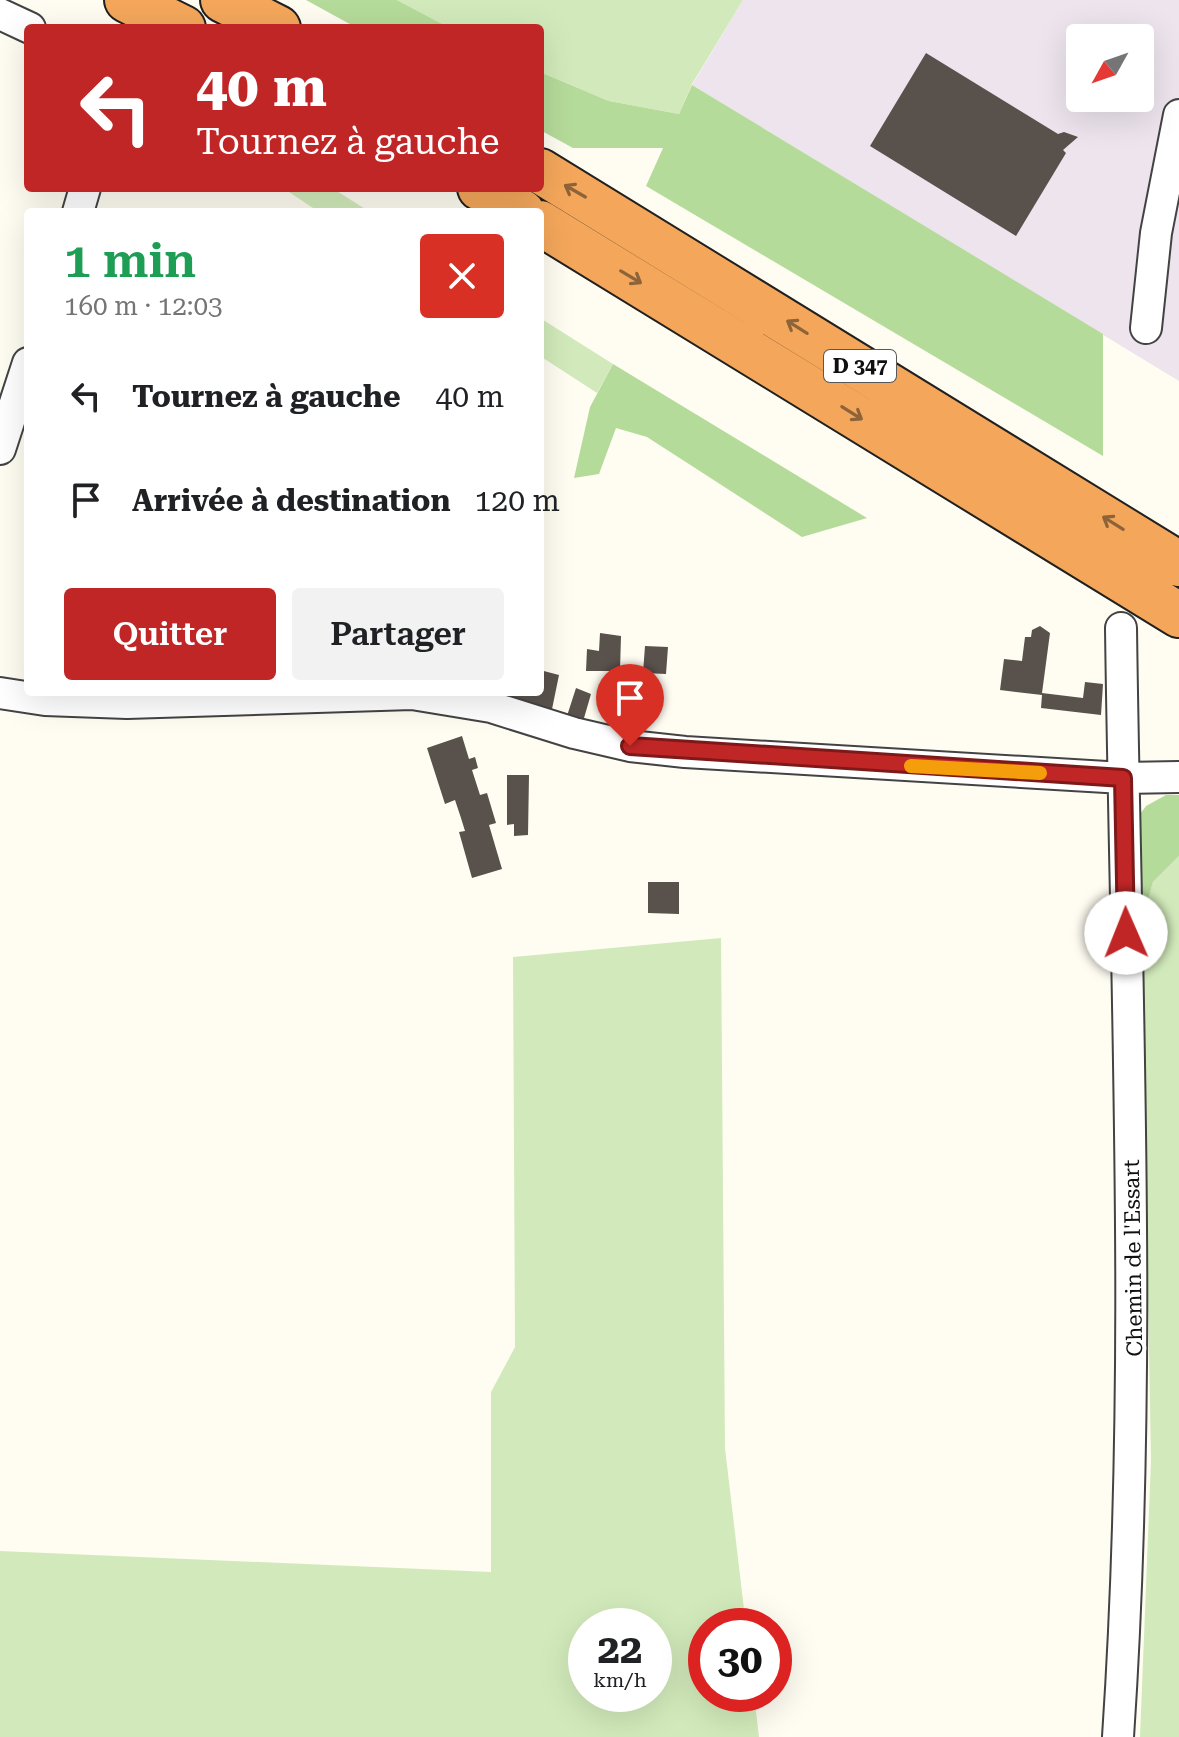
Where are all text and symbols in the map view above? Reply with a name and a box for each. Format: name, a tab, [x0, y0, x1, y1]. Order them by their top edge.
north arrow	[1066, 24, 1154, 112]
map controls	[1066, 24, 1154, 112]
text: 40 m	[196, 54, 327, 120]
icon: left	[64, 56, 168, 160]
text: Tournez à gauche	[196, 121, 499, 163]
one-way arrow	[564, 183, 587, 199]
text: 1 min	[64, 233, 196, 289]
button: close	[420, 234, 504, 318]
one-way arrow	[619, 269, 642, 285]
text: 160 m · 12:03	[64, 291, 223, 321]
one-way arrow	[786, 318, 808, 335]
road number: D 347	[824, 350, 896, 382]
icon: left	[64, 374, 108, 418]
text: Tournez à gauche	[132, 379, 401, 414]
text: 40 m	[435, 379, 504, 414]
one-way arrow	[840, 406, 863, 422]
icon: arrive	[64, 478, 108, 522]
text: Arrivée à destination	[132, 483, 451, 518]
text: 120 m	[475, 483, 560, 518]
one-way arrow	[1102, 514, 1125, 530]
button: Quitter	[64, 588, 276, 680]
button: Partager	[292, 588, 504, 680]
pin	[596, 664, 664, 746]
icon: arrive	[608, 676, 652, 720]
position arrow	[1084, 891, 1168, 975]
street label: Chemin de l'Essart	[1119, 1159, 1147, 1357]
speed limit sign: 30	[688, 1608, 792, 1712]
text: 22	[598, 1626, 642, 1673]
text: km/h	[593, 1668, 647, 1692]

